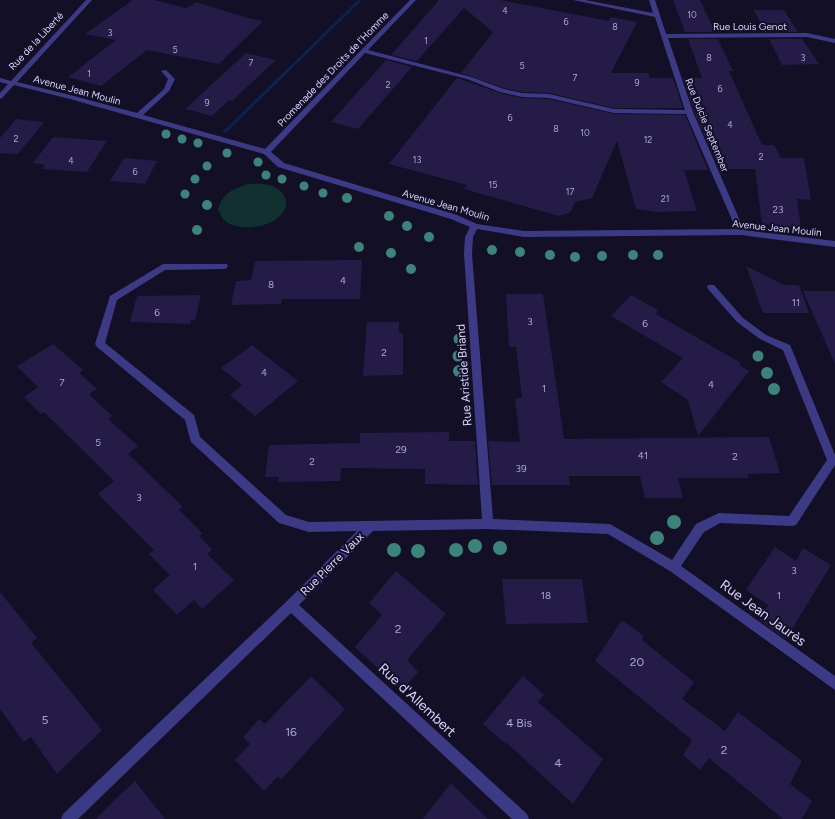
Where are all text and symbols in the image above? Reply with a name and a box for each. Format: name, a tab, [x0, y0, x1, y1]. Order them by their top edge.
house number: 4	[502, 5, 508, 16]
street label: Promenade des Droits de l'Homme	[275, 8, 392, 129]
street label: Rue de la Liberté	[6, 9, 67, 73]
house number: 10	[687, 9, 697, 20]
house number: 6	[563, 16, 569, 27]
street label: Rue Louis Genot	[713, 20, 787, 33]
house number: 8	[612, 21, 618, 32]
house number: 3	[108, 27, 113, 38]
house number: 1	[424, 35, 428, 46]
house number: 5	[172, 44, 178, 55]
house number: 8	[706, 52, 712, 63]
house number: 3	[801, 52, 806, 63]
house number: 7	[249, 57, 254, 68]
house number: 5	[519, 60, 525, 71]
house number: 1	[87, 68, 91, 79]
street label: Avenue Jean Moulin	[32, 72, 123, 108]
house number: 7	[573, 72, 578, 83]
street label: Rue Dulcie September	[682, 76, 732, 174]
house number: 9	[634, 77, 640, 88]
house number: 2	[385, 79, 391, 90]
house number: 6	[717, 83, 723, 94]
house number: 9	[204, 97, 210, 108]
house number: 6	[507, 112, 513, 123]
house number: 4	[727, 119, 733, 130]
house number: 8	[553, 123, 559, 134]
house number: 10	[580, 127, 590, 138]
house number: 2	[13, 133, 19, 144]
house number: 12	[644, 134, 652, 145]
house number: 2	[758, 151, 764, 162]
house number: 13	[413, 154, 421, 165]
house number: 4	[68, 155, 74, 166]
house number: 6	[132, 166, 138, 177]
house number: 15	[489, 179, 497, 190]
street label: Avenue Jean Moulin	[401, 186, 491, 224]
house number: 17	[566, 186, 574, 197]
house number: 21	[661, 193, 669, 204]
house number: 23	[772, 203, 784, 216]
street label: Avenue Jean Moulin	[732, 217, 823, 239]
house number: 4	[340, 274, 346, 287]
house number: 8	[268, 278, 274, 291]
house number: 11	[792, 296, 800, 309]
house number: 6	[154, 306, 160, 319]
house number: 3	[527, 315, 533, 328]
house number: 6	[642, 317, 648, 330]
street label: Rue Aristide Briand	[453, 324, 475, 426]
house number: 2	[381, 346, 387, 359]
house number: 4	[261, 366, 267, 379]
house number: 7	[59, 376, 65, 389]
house number: 4	[708, 378, 714, 391]
house number: 1	[542, 382, 546, 395]
house number: 5	[95, 436, 101, 449]
house number: 29	[395, 443, 407, 456]
house number: 41	[638, 449, 648, 462]
house number: 2	[732, 450, 738, 463]
house number: 2	[309, 455, 315, 468]
house number: 39	[515, 462, 527, 475]
house number: 3	[136, 491, 142, 504]
street label: Rue Pierre Vaux	[297, 529, 367, 599]
house number: 1	[193, 560, 197, 573]
house number: 3	[791, 564, 797, 577]
street label: Rue Jean Jaurès	[717, 576, 809, 650]
house number: 18	[541, 589, 551, 602]
house number: 1	[777, 589, 781, 602]
house number: 2	[395, 622, 401, 636]
house number: 20	[630, 655, 645, 669]
street label: Rue d'Allembert	[375, 660, 459, 740]
house number: 5	[42, 713, 49, 727]
house number: 4 Bis	[506, 716, 532, 730]
house number: 16	[285, 725, 297, 739]
house number: 2	[721, 743, 727, 757]
house number: 4	[554, 756, 562, 770]

